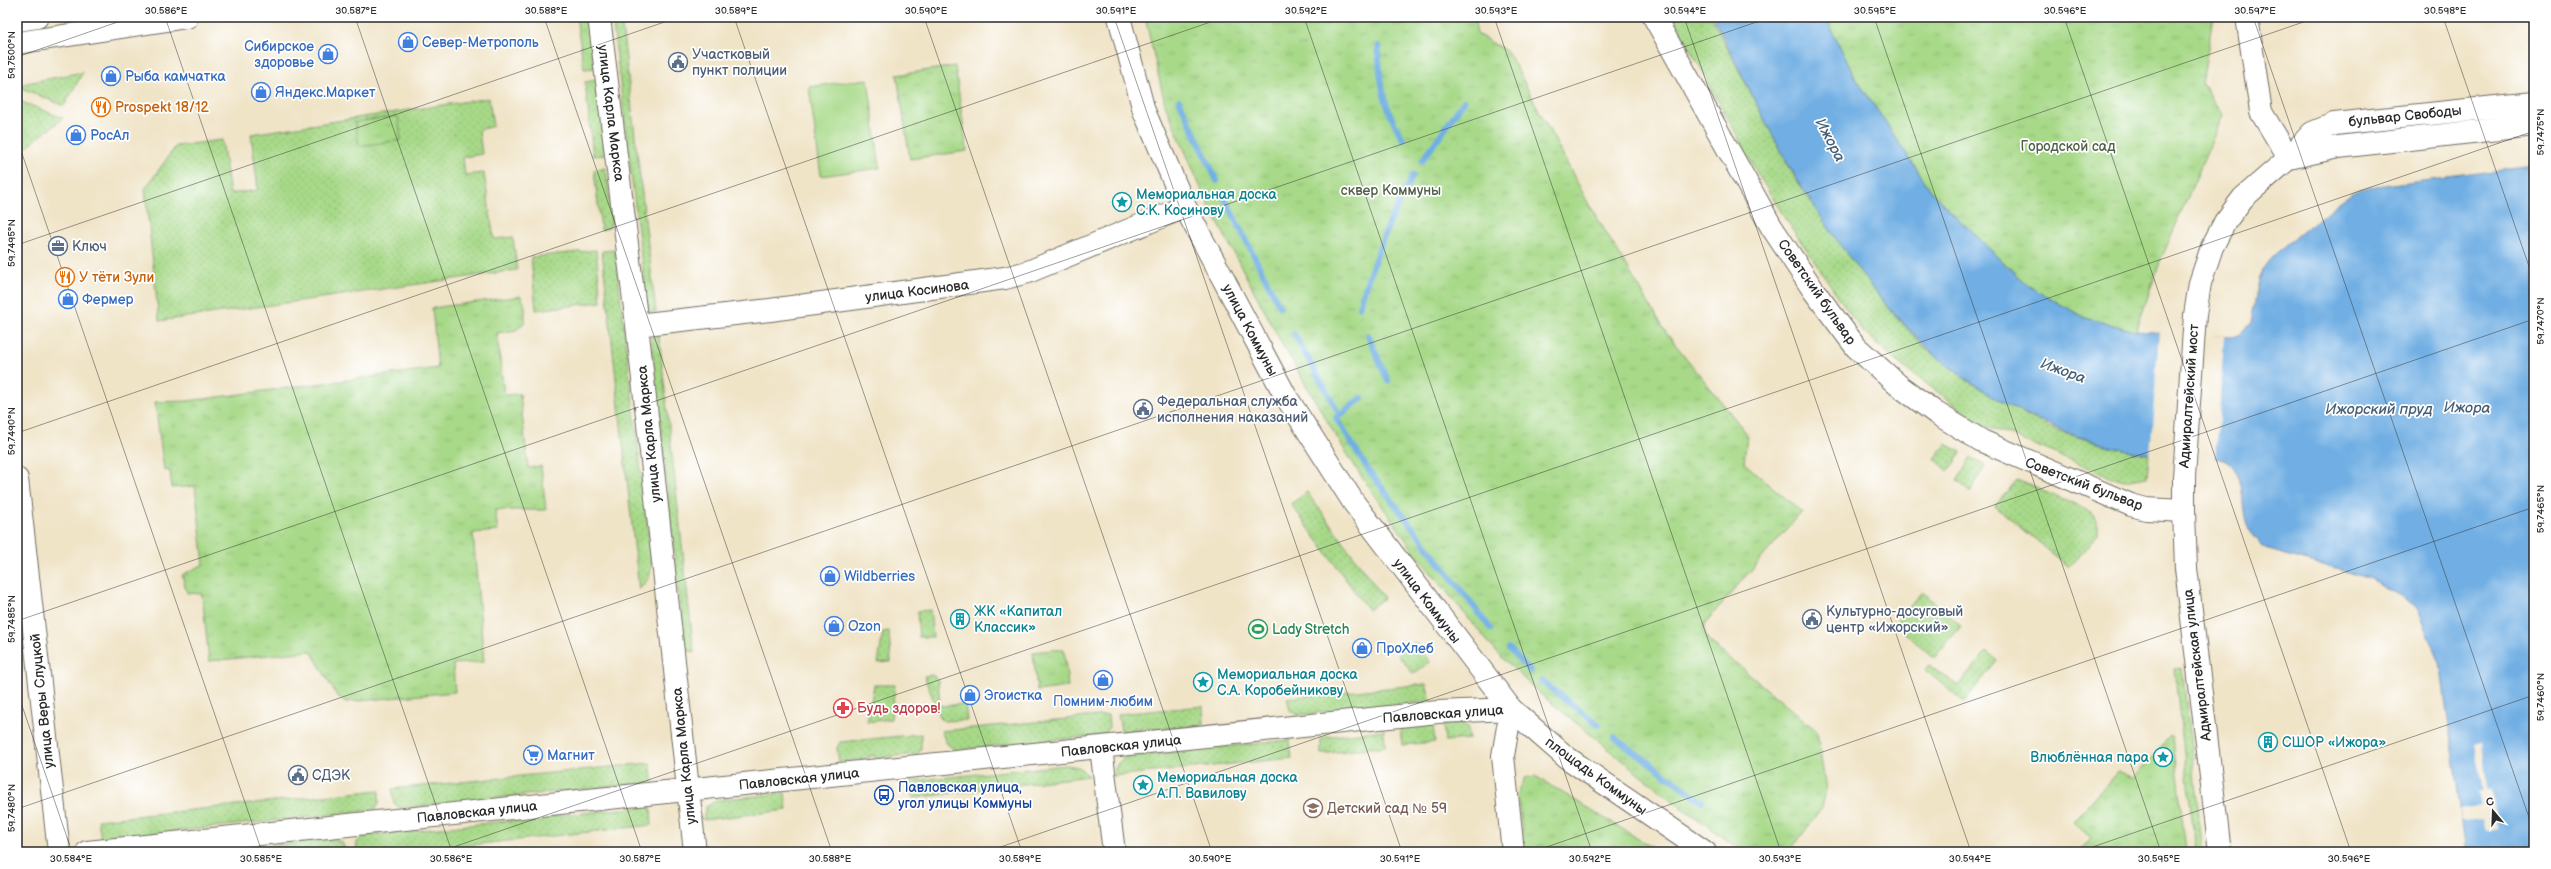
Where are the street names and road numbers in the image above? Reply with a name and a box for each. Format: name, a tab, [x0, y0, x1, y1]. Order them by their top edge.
street label: улица Карла Маркса	[594, 44, 628, 183]
street label: бульвар Свободы	[2348, 102, 2462, 130]
street label: Советский бульвар	[1774, 236, 1860, 348]
street label: улица Косинова	[864, 276, 971, 306]
street label: улица Коммуны	[1219, 281, 1281, 379]
street label: Адмиралтейский мост	[2175, 323, 2203, 470]
street label: улица Карла Маркса	[633, 364, 665, 503]
street label: Советский бульвар	[2023, 454, 2145, 514]
street label: улица Коммуны	[1390, 555, 1464, 647]
street label: Адмиралтейская улица	[2179, 587, 2215, 743]
street label: улица Веры Слуцкой	[26, 633, 58, 769]
street label: улица Карла Маркса	[668, 686, 700, 825]
street label: Павловская улица	[1382, 701, 1505, 727]
street label: Павловская улица	[1060, 731, 1183, 761]
street label: площадь Коммуны	[1542, 733, 1650, 819]
street label: Павловская улица	[738, 764, 861, 794]
street label: Павловская улица	[416, 797, 539, 827]

